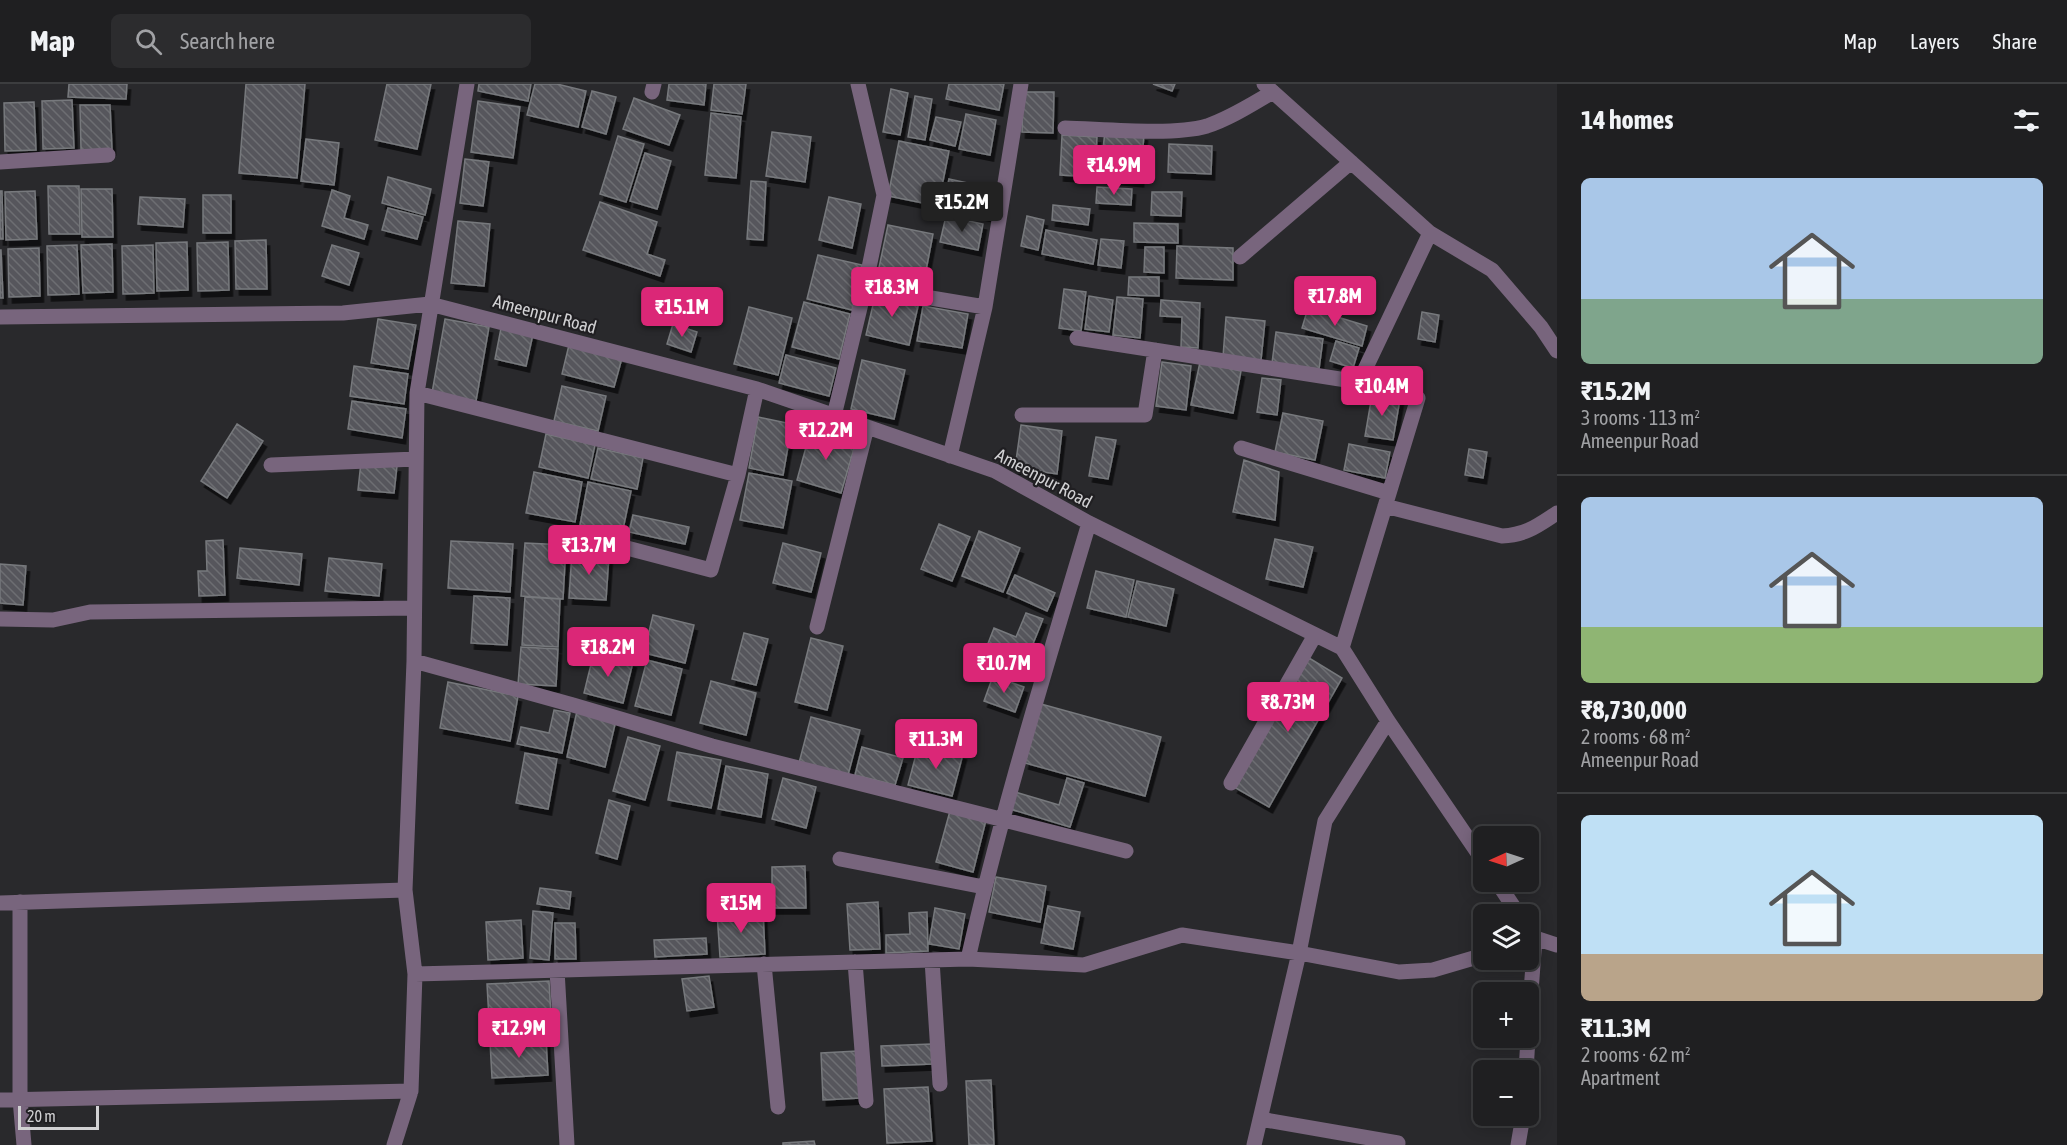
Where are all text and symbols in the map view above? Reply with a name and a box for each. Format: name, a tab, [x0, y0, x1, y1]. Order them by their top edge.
search box	[111, 14, 531, 68]
text: Map	[30, 25, 75, 57]
icon: search	[132, 25, 165, 58]
text: Search here	[180, 28, 275, 54]
text: Map	[1843, 29, 1877, 53]
text: Layers	[1910, 29, 1960, 53]
text: Share	[1993, 29, 2037, 53]
icon: filters	[2010, 104, 2043, 137]
text: 14 homes	[1581, 105, 1674, 135]
pin: ₹14.9M	[1065, 145, 1163, 196]
text: ₹14.9M	[1087, 153, 1141, 176]
pin: ₹15.2M	[913, 182, 1011, 233]
text: ₹15.2M	[935, 190, 989, 213]
icon: home	[1758, 217, 1866, 325]
pin: ₹18.3M	[843, 267, 941, 318]
text: ₹18.3M	[865, 275, 919, 298]
pin: ₹17.8M	[1286, 276, 1384, 327]
text: ₹17.8M	[1308, 284, 1362, 307]
pin: ₹15.1M	[633, 287, 731, 338]
street label: Ameenpur Road	[491, 290, 599, 338]
text: ₹15.1M	[655, 295, 709, 318]
pin: ₹10.4M	[1333, 366, 1431, 417]
text: ₹10.4M	[1355, 374, 1409, 397]
text: ₹15.2M	[1581, 376, 1651, 406]
text: 3 rooms · 113 m²	[1581, 406, 1700, 429]
pin: ₹12.2M	[777, 410, 875, 461]
text: ₹12.2M	[799, 418, 853, 441]
text: Ameenpur Road	[1581, 429, 1699, 452]
street label: Ameenpur Road	[992, 444, 1096, 512]
pin: ₹13.7M	[540, 525, 638, 576]
text: ₹13.7M	[562, 533, 616, 556]
icon: home	[1758, 536, 1866, 644]
pin: ₹18.2M	[559, 627, 657, 678]
text: ₹18.2M	[581, 635, 635, 658]
pin: ₹10.7M	[955, 643, 1053, 694]
text: ₹10.7M	[977, 651, 1031, 674]
pin: ₹8.73M	[1239, 682, 1337, 733]
text: ₹8.73M	[1261, 690, 1315, 713]
text: ₹8,730,000	[1581, 695, 1687, 725]
pin: ₹11.3M	[887, 719, 985, 770]
text: 2 rooms · 68 m²	[1581, 725, 1691, 748]
text: ₹11.3M	[909, 727, 963, 750]
text: Ameenpur Road	[1581, 748, 1699, 771]
north arrow	[1473, 826, 1539, 892]
map controls	[1473, 826, 1539, 1126]
icon: home	[1758, 854, 1866, 962]
pin: ₹15M	[705, 883, 777, 934]
text: ₹15M	[721, 891, 761, 914]
button: layers	[1473, 904, 1539, 970]
button: +	[1473, 982, 1539, 1048]
pin: ₹12.9M	[470, 1008, 568, 1059]
text: ₹11.3M	[1581, 1013, 1651, 1043]
text: ₹12.9M	[492, 1016, 546, 1039]
text: 2 rooms · 62 m²	[1581, 1043, 1691, 1066]
button: −	[1473, 1060, 1539, 1126]
text: Apartment	[1581, 1066, 1660, 1089]
scale bar	[18, 1103, 99, 1130]
text: 20 m	[27, 1107, 56, 1125]

